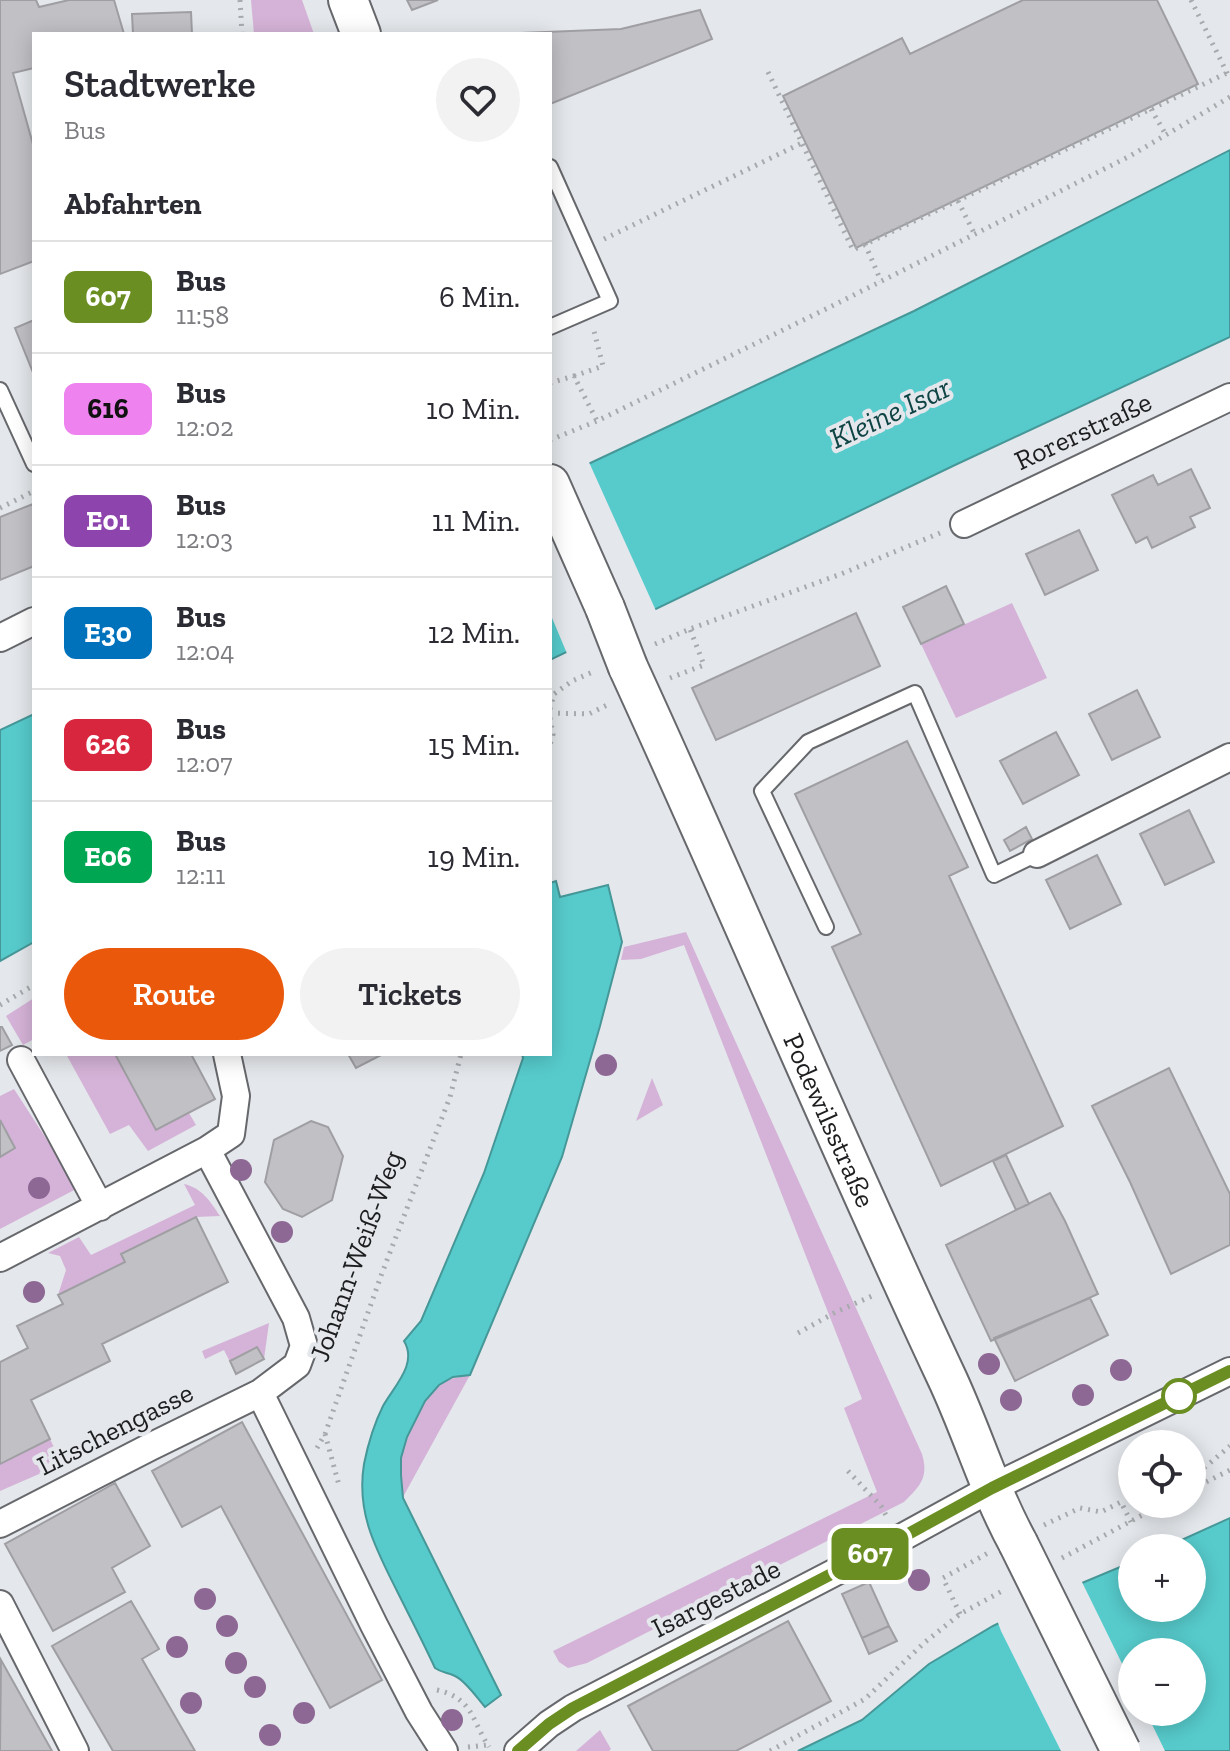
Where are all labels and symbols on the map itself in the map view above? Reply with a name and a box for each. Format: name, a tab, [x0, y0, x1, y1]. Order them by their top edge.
water label: Kleine Isar	[824, 369, 957, 457]
street label: Rorerstraße	[1009, 385, 1157, 477]
street label: Podewilsstraße	[777, 1028, 883, 1212]
street label: Johann-Weiß-Weg	[303, 1146, 409, 1366]
street label: Litschengasse	[32, 1376, 198, 1482]
unlabelled marker	[1162, 1379, 1196, 1413]
line badge: 607	[824, 1528, 916, 1580]
street label: Isargestade	[646, 1552, 786, 1644]

